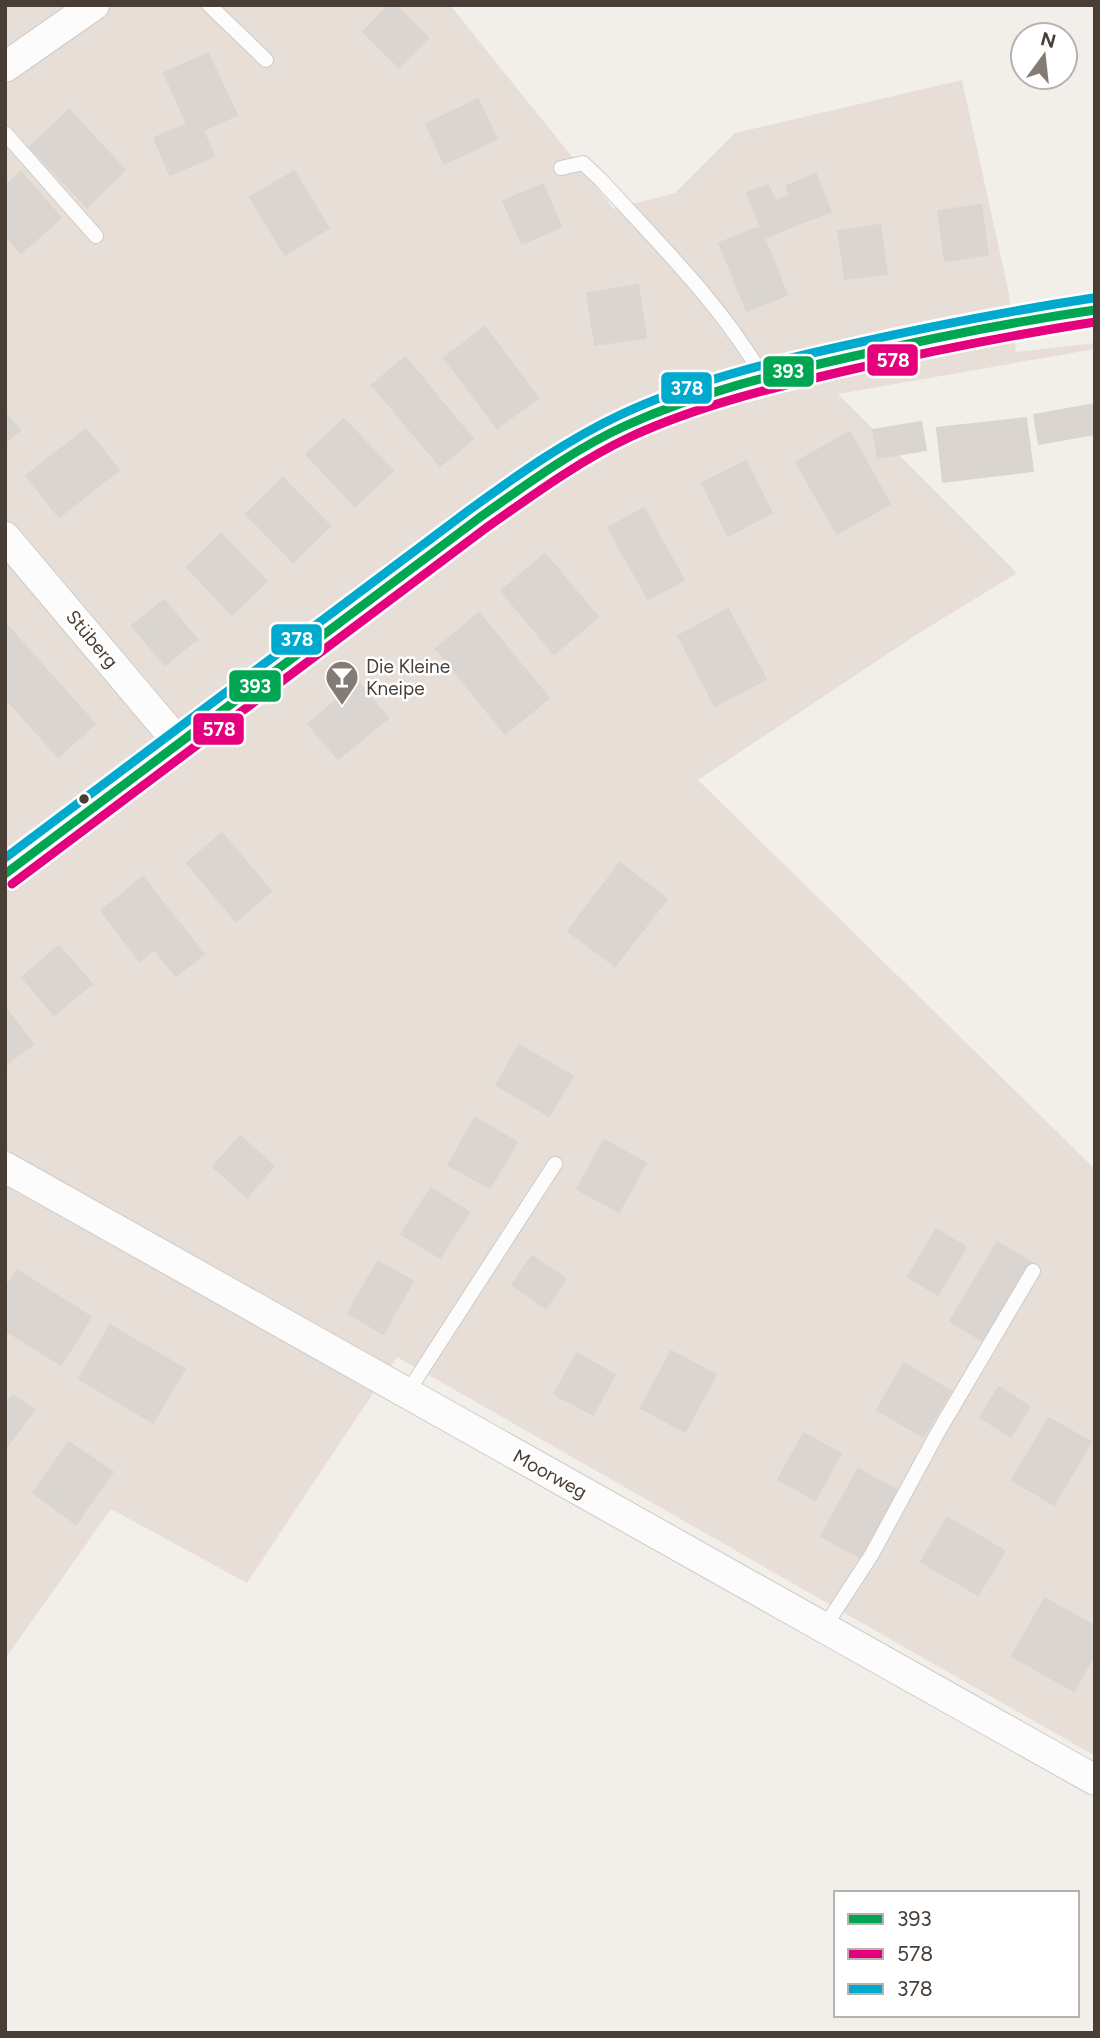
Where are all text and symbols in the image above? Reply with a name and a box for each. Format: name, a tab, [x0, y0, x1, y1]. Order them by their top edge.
north arrow	[1009, 21, 1079, 91]
text: N	[1038, 27, 1058, 53]
line badge: 578	[866, 343, 919, 377]
text: 578	[876, 349, 910, 372]
line badge: 393	[762, 355, 815, 388]
text: 393	[772, 360, 804, 383]
line badge: 378	[660, 371, 713, 405]
text: 378	[671, 377, 703, 400]
street label: Stüberg	[61, 605, 123, 673]
line badge: 378	[270, 623, 323, 656]
text: 378	[281, 628, 313, 651]
place label: Die Kleine Kneipe	[366, 655, 450, 700]
bar icon: Die Kleine Kneipe	[323, 658, 361, 707]
line badge: 393	[228, 669, 282, 703]
text: 393	[239, 675, 271, 698]
line badge: 578	[192, 712, 245, 746]
text: 578	[202, 718, 236, 741]
unlabelled marker	[77, 792, 91, 806]
street label: Moorweg	[509, 1444, 591, 1504]
legend	[834, 1891, 1079, 2017]
text: 393	[897, 1906, 932, 1931]
text: 578	[897, 1941, 933, 1966]
text: 378	[897, 1976, 933, 2001]

